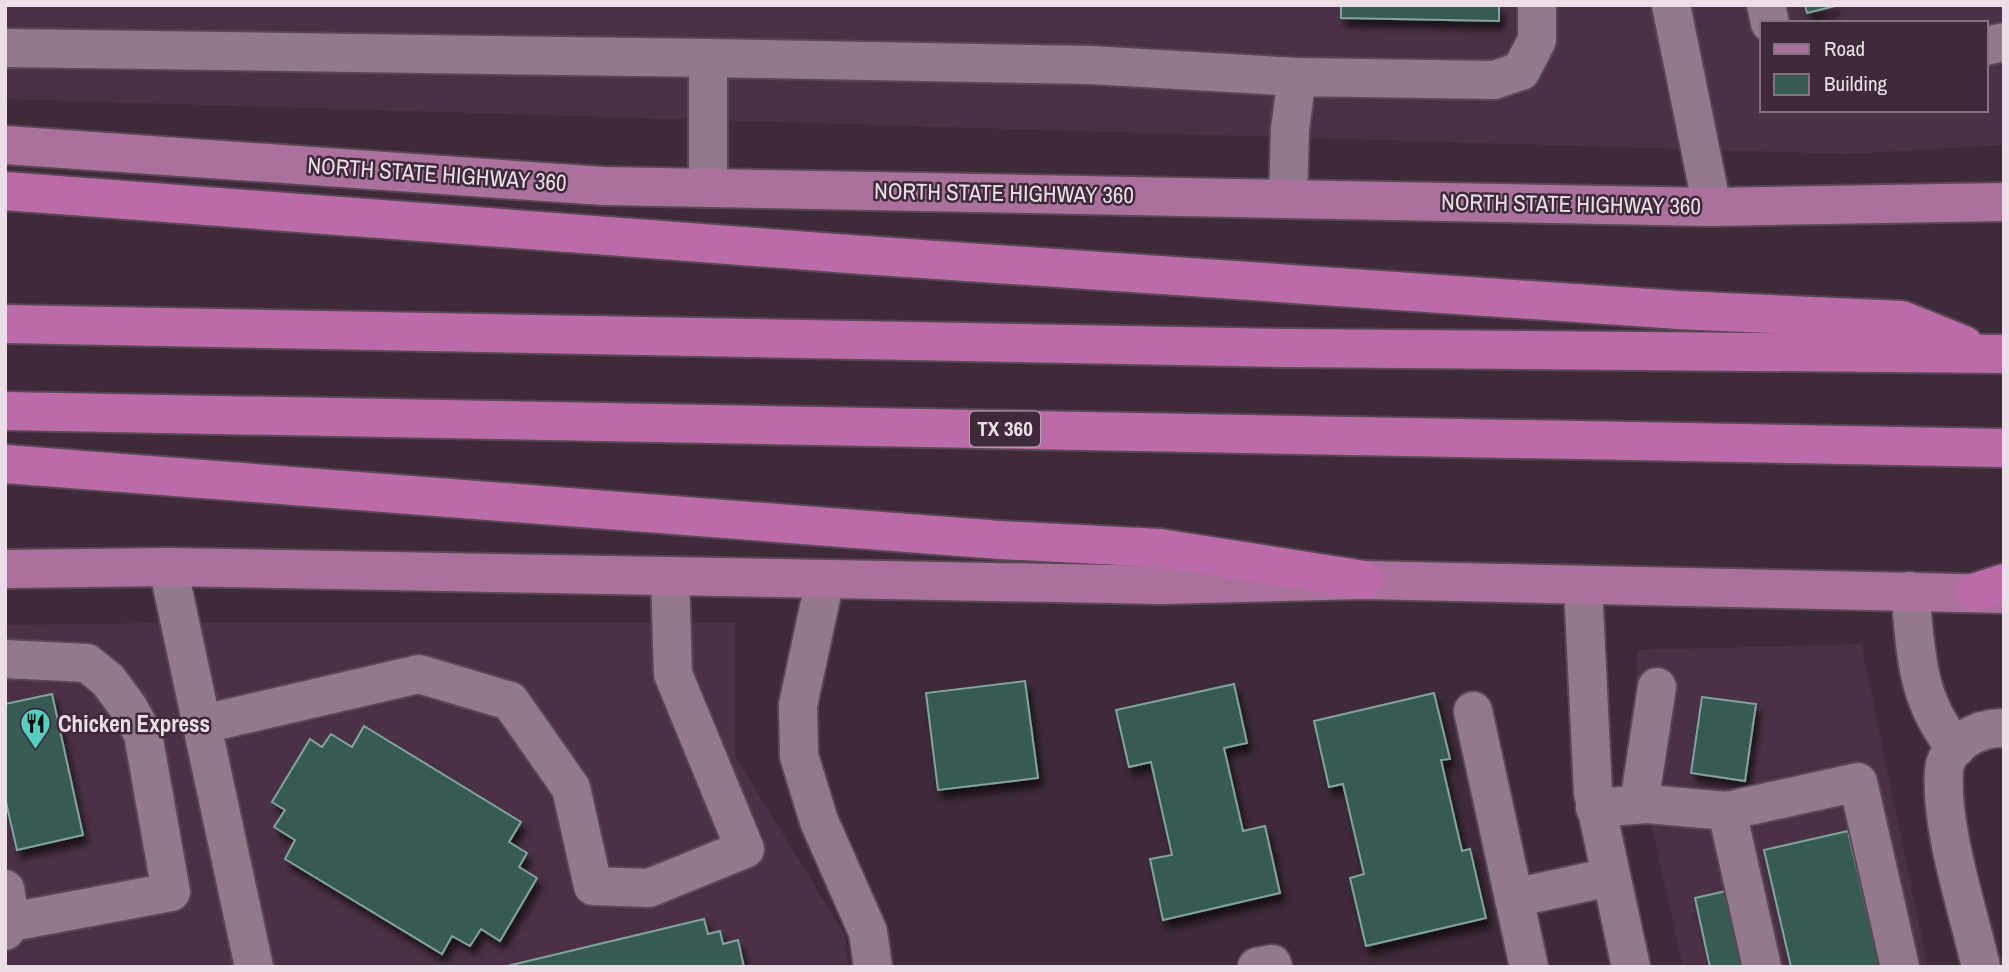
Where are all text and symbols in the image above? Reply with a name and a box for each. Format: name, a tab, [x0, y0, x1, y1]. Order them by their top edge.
legend	[1760, 21, 1988, 112]
text: Road	[1824, 34, 1865, 63]
text: Building	[1824, 69, 1888, 98]
street label: NORTH STATE HIGHWAY 360	[306, 149, 568, 198]
street label: NORTH STATE HIGHWAY 360	[874, 175, 1134, 210]
street label: NORTH STATE HIGHWAY 360	[1441, 186, 1701, 221]
road number: TX 360	[970, 412, 1040, 446]
restaurant icon: Chicken Express	[18, 707, 52, 751]
place label: Chicken Express	[58, 708, 210, 739]

